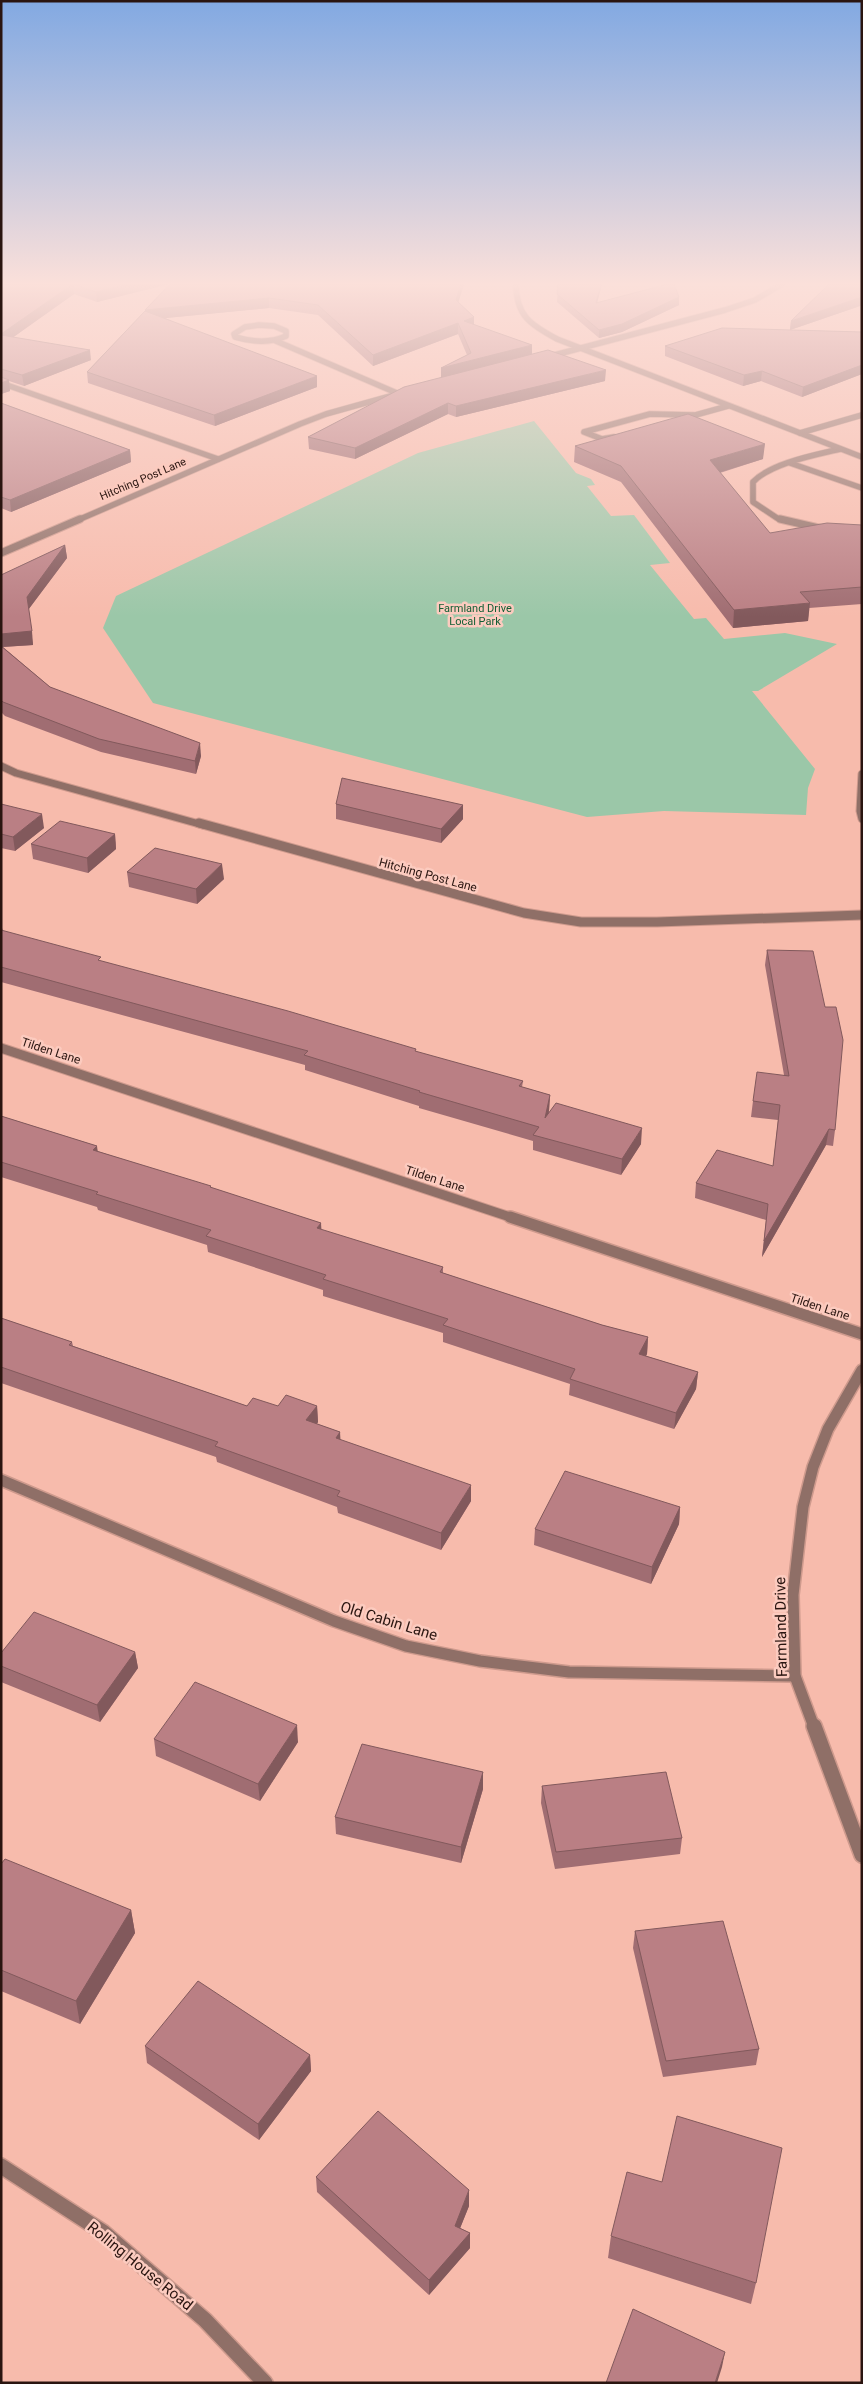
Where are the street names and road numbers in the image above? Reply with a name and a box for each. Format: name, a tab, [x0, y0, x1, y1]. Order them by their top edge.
street label: Hitching Post Lane	[98, 455, 188, 503]
street label: Hitching Post Lane	[377, 855, 479, 895]
street label: Tilden Lane	[19, 1035, 83, 1067]
street label: Tilden Lane	[403, 1163, 467, 1195]
street label: Tilden Lane	[788, 1291, 852, 1323]
street label: Farmland Drive	[771, 1577, 791, 1677]
street label: Old Cabin Lane	[338, 1598, 440, 1644]
street label: Rolling House Road	[84, 2218, 196, 2314]

